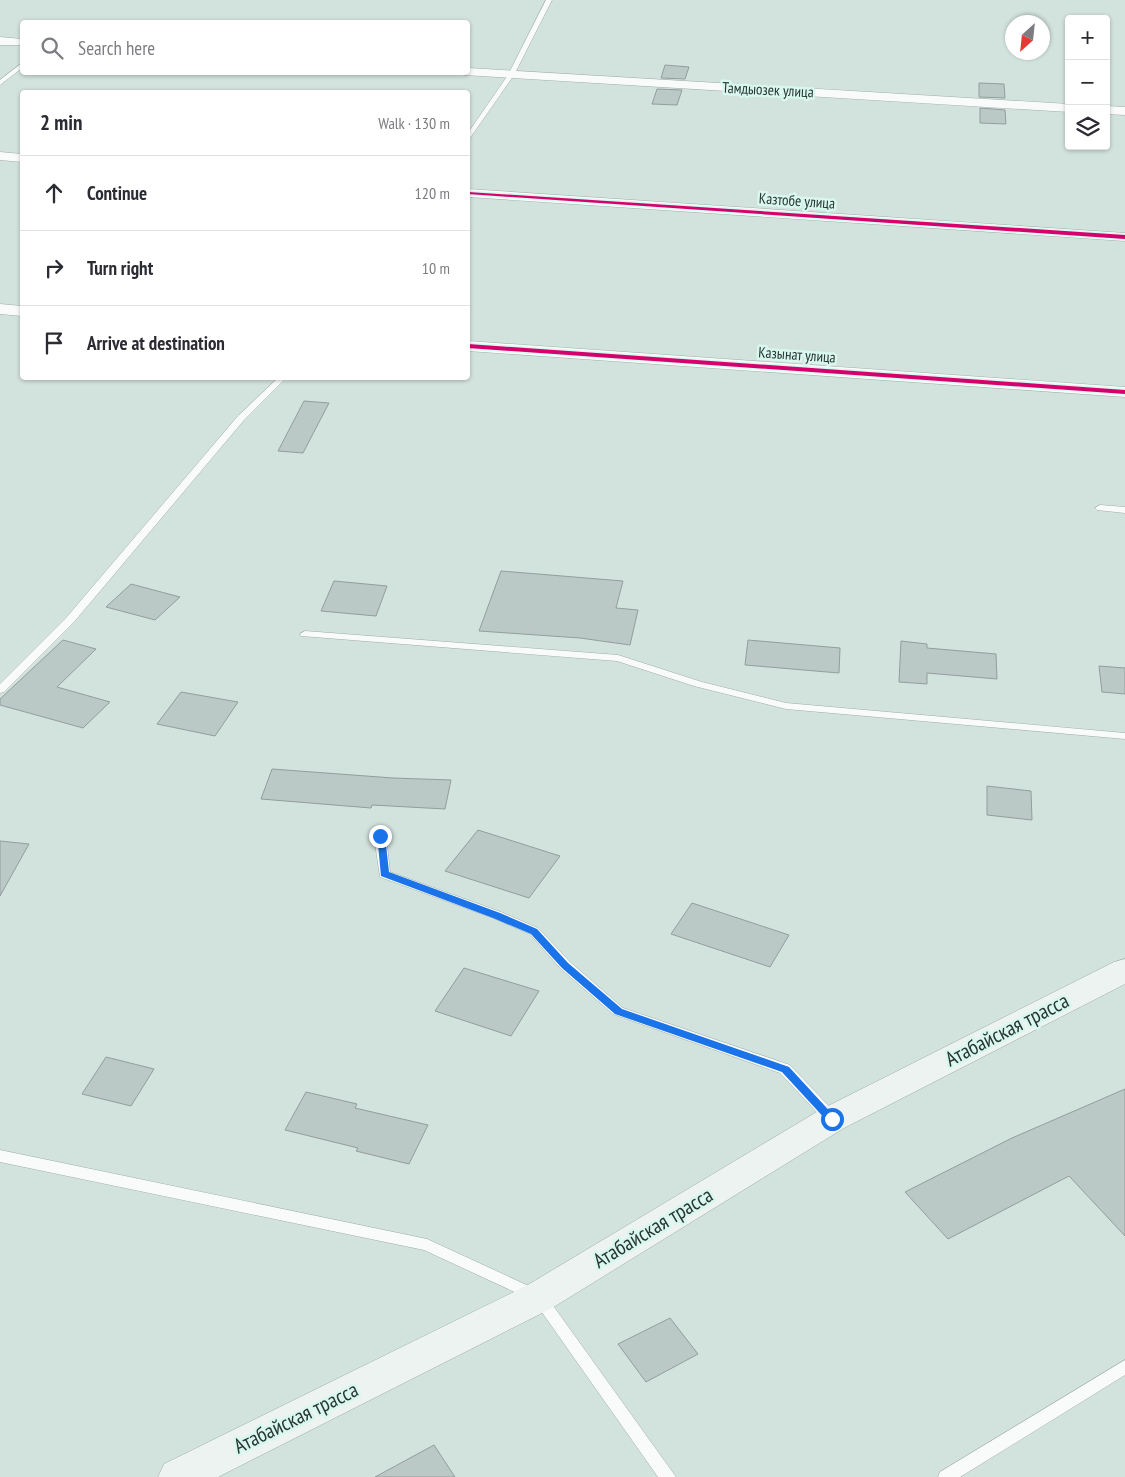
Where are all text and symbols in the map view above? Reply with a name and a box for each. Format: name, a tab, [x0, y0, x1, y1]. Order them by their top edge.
north arrow	[1005, 15, 1050, 60]
map controls	[1065, 15, 1110, 150]
button: +	[1065, 15, 1110, 60]
search box	[20, 20, 470, 75]
icon: search	[38, 34, 66, 62]
text: Search here	[78, 36, 155, 60]
button: −	[1065, 60, 1110, 105]
street label: Тамдыозек улица	[722, 78, 814, 101]
button: layers	[1065, 105, 1110, 150]
text: 2 min	[40, 109, 82, 136]
text: Walk · 130 m	[378, 113, 450, 133]
icon: ahead	[40, 179, 68, 207]
text: Continue	[87, 181, 147, 205]
text: 120 m	[415, 183, 450, 203]
street label: Казтобе улица	[758, 188, 836, 213]
icon: right	[40, 254, 68, 282]
text: Turn right	[87, 256, 153, 280]
text: 10 m	[422, 258, 450, 278]
icon: arrive	[40, 329, 68, 357]
text: Arrive at destination	[87, 331, 225, 355]
street label: Казынат улица	[758, 342, 836, 367]
route end	[369, 825, 392, 848]
street label: Атабайская трасса	[940, 987, 1073, 1072]
route start	[821, 1108, 844, 1131]
street label: Атабайская трасса	[588, 1181, 718, 1274]
street label: Атабайская трасса	[229, 1376, 362, 1459]

